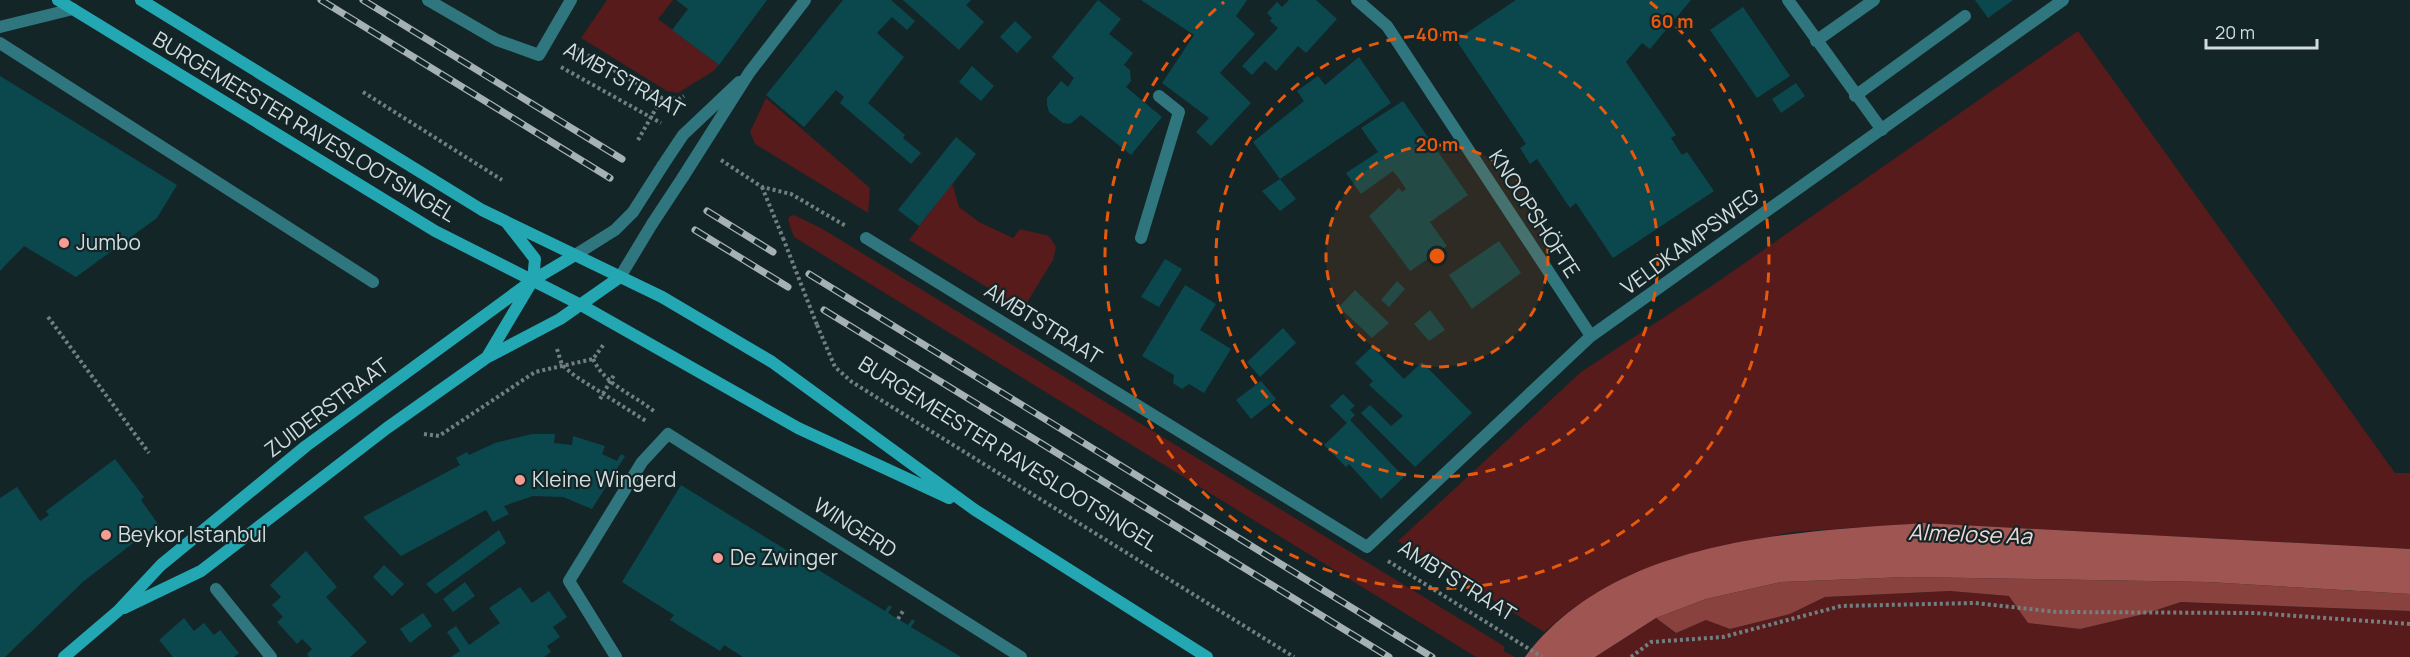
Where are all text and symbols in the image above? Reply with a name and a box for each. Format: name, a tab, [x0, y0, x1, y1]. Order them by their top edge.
text: 60 m	[1651, 9, 1693, 33]
scale bar	[2206, 12, 2317, 50]
text: 20 m	[2215, 20, 2255, 44]
text: 40 m	[1416, 22, 1458, 46]
street label: BURGEMEESTER RAVESLOOTSINGEL	[148, 24, 461, 228]
street label: AMBTSTRAAT	[559, 35, 690, 124]
text: 20 m	[1416, 132, 1458, 156]
street label: KNOOPSHÖFTE	[1483, 144, 1587, 283]
street label: VELDKAMPSWEG	[1615, 182, 1764, 301]
place label: Jumbo	[76, 228, 141, 256]
marker: Jumbo	[57, 236, 71, 250]
centre of rings	[1427, 246, 1447, 266]
street label: AMBTSTRAAT	[980, 276, 1108, 371]
street label: BURGEMEESTER RAVESLOOTSINGEL	[853, 349, 1164, 557]
street label: ZUIDERSTRAAT	[258, 351, 395, 463]
place label: Kleine Wingerd	[532, 465, 677, 493]
marker: Kleine Wingerd	[513, 473, 527, 487]
street label: WINGERD	[809, 491, 902, 564]
water label: Almelose Aa	[1908, 517, 2034, 551]
place label: Beykor Istanbul	[118, 520, 267, 548]
marker: Beykor Istanbul	[99, 528, 113, 542]
street label: AMBTSTRAAT	[1394, 533, 1522, 628]
place label: De Zwinger	[730, 543, 838, 571]
marker: De Zwinger	[711, 551, 725, 565]

